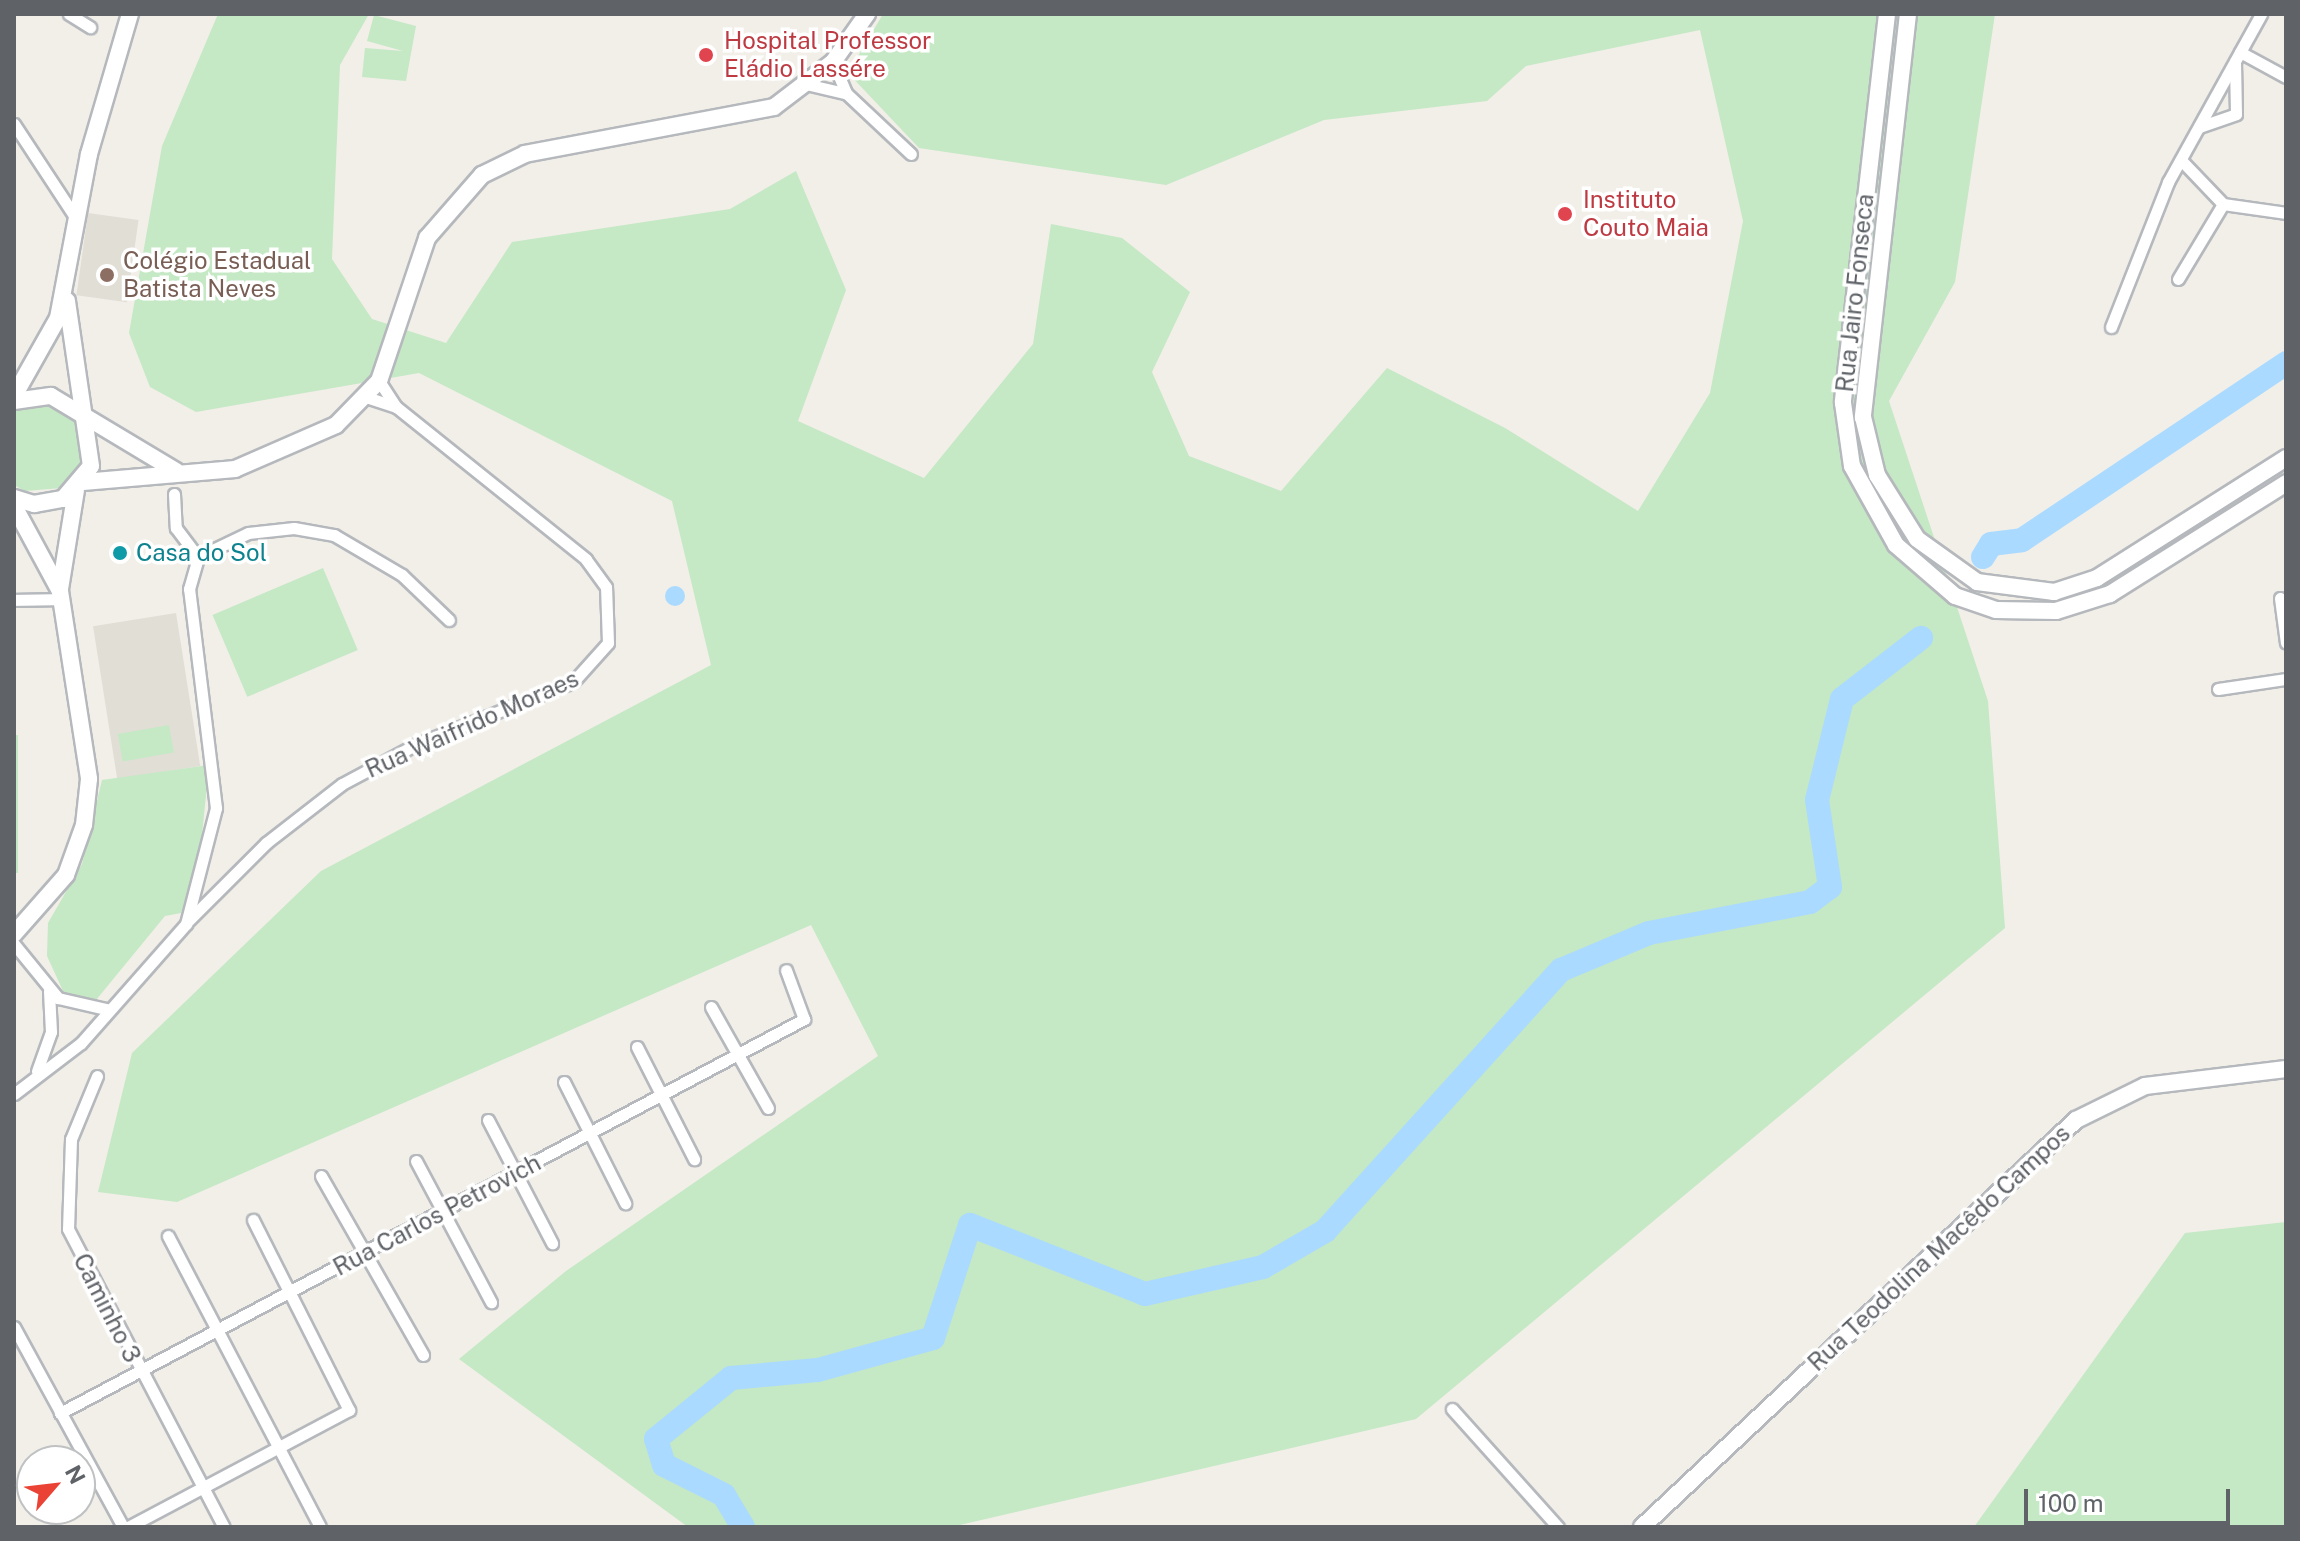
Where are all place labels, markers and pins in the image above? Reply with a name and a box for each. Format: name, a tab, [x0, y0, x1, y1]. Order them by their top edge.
place label: Hospital Professor Eládio Lassére	[724, 27, 931, 83]
marker: Hospital Professor Eládio Lassére	[695, 44, 717, 66]
place label: Instituto Couto Maia	[1583, 186, 1709, 242]
marker: Instituto Couto Maia	[1554, 203, 1576, 225]
place label: Colégio Estadual Batista Neves	[123, 247, 311, 303]
marker: Colégio Estadual Batista Neves	[98, 266, 116, 284]
place label: Casa do Sol	[136, 539, 267, 567]
marker: Casa do Sol	[111, 544, 129, 562]

